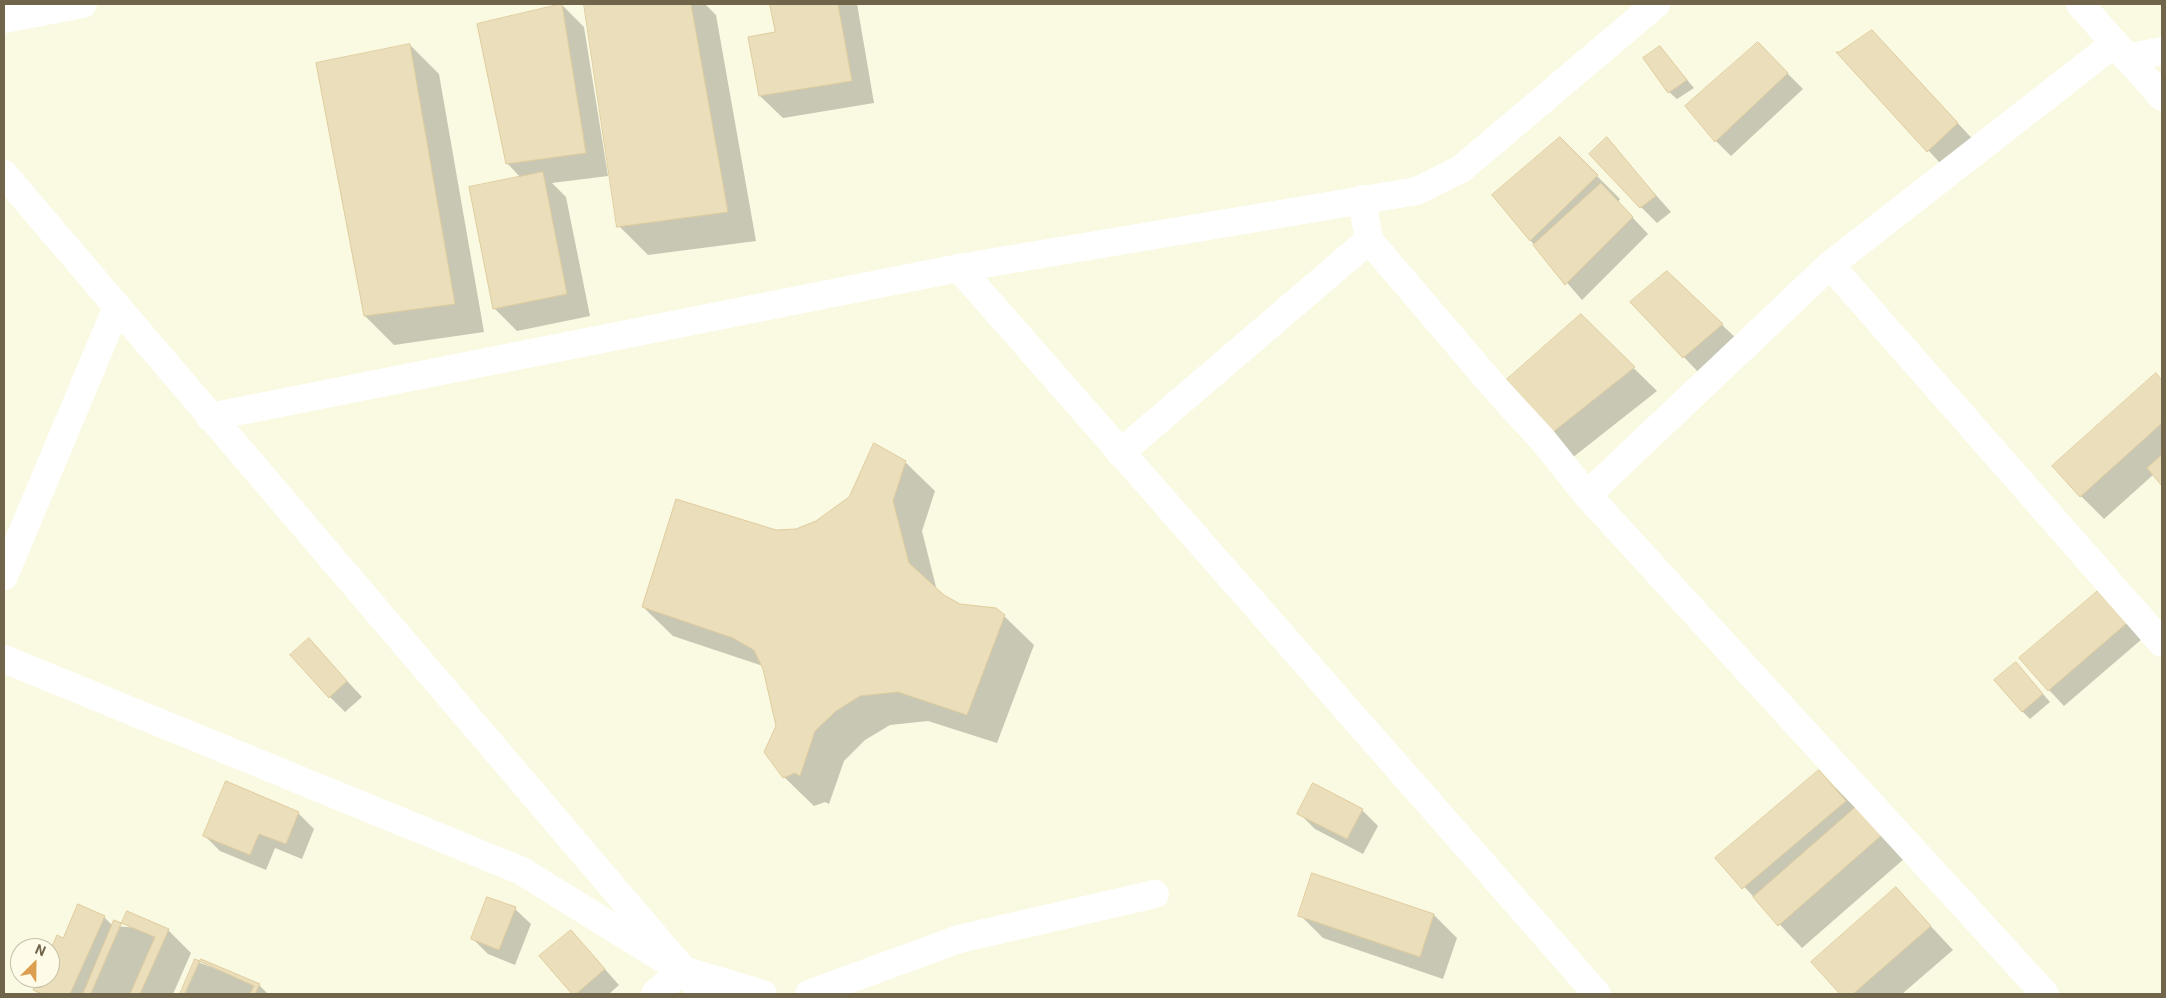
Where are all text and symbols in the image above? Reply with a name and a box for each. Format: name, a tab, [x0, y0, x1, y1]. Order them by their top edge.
north arrow	[10, 938, 60, 988]
text: N	[33, 941, 48, 959]

